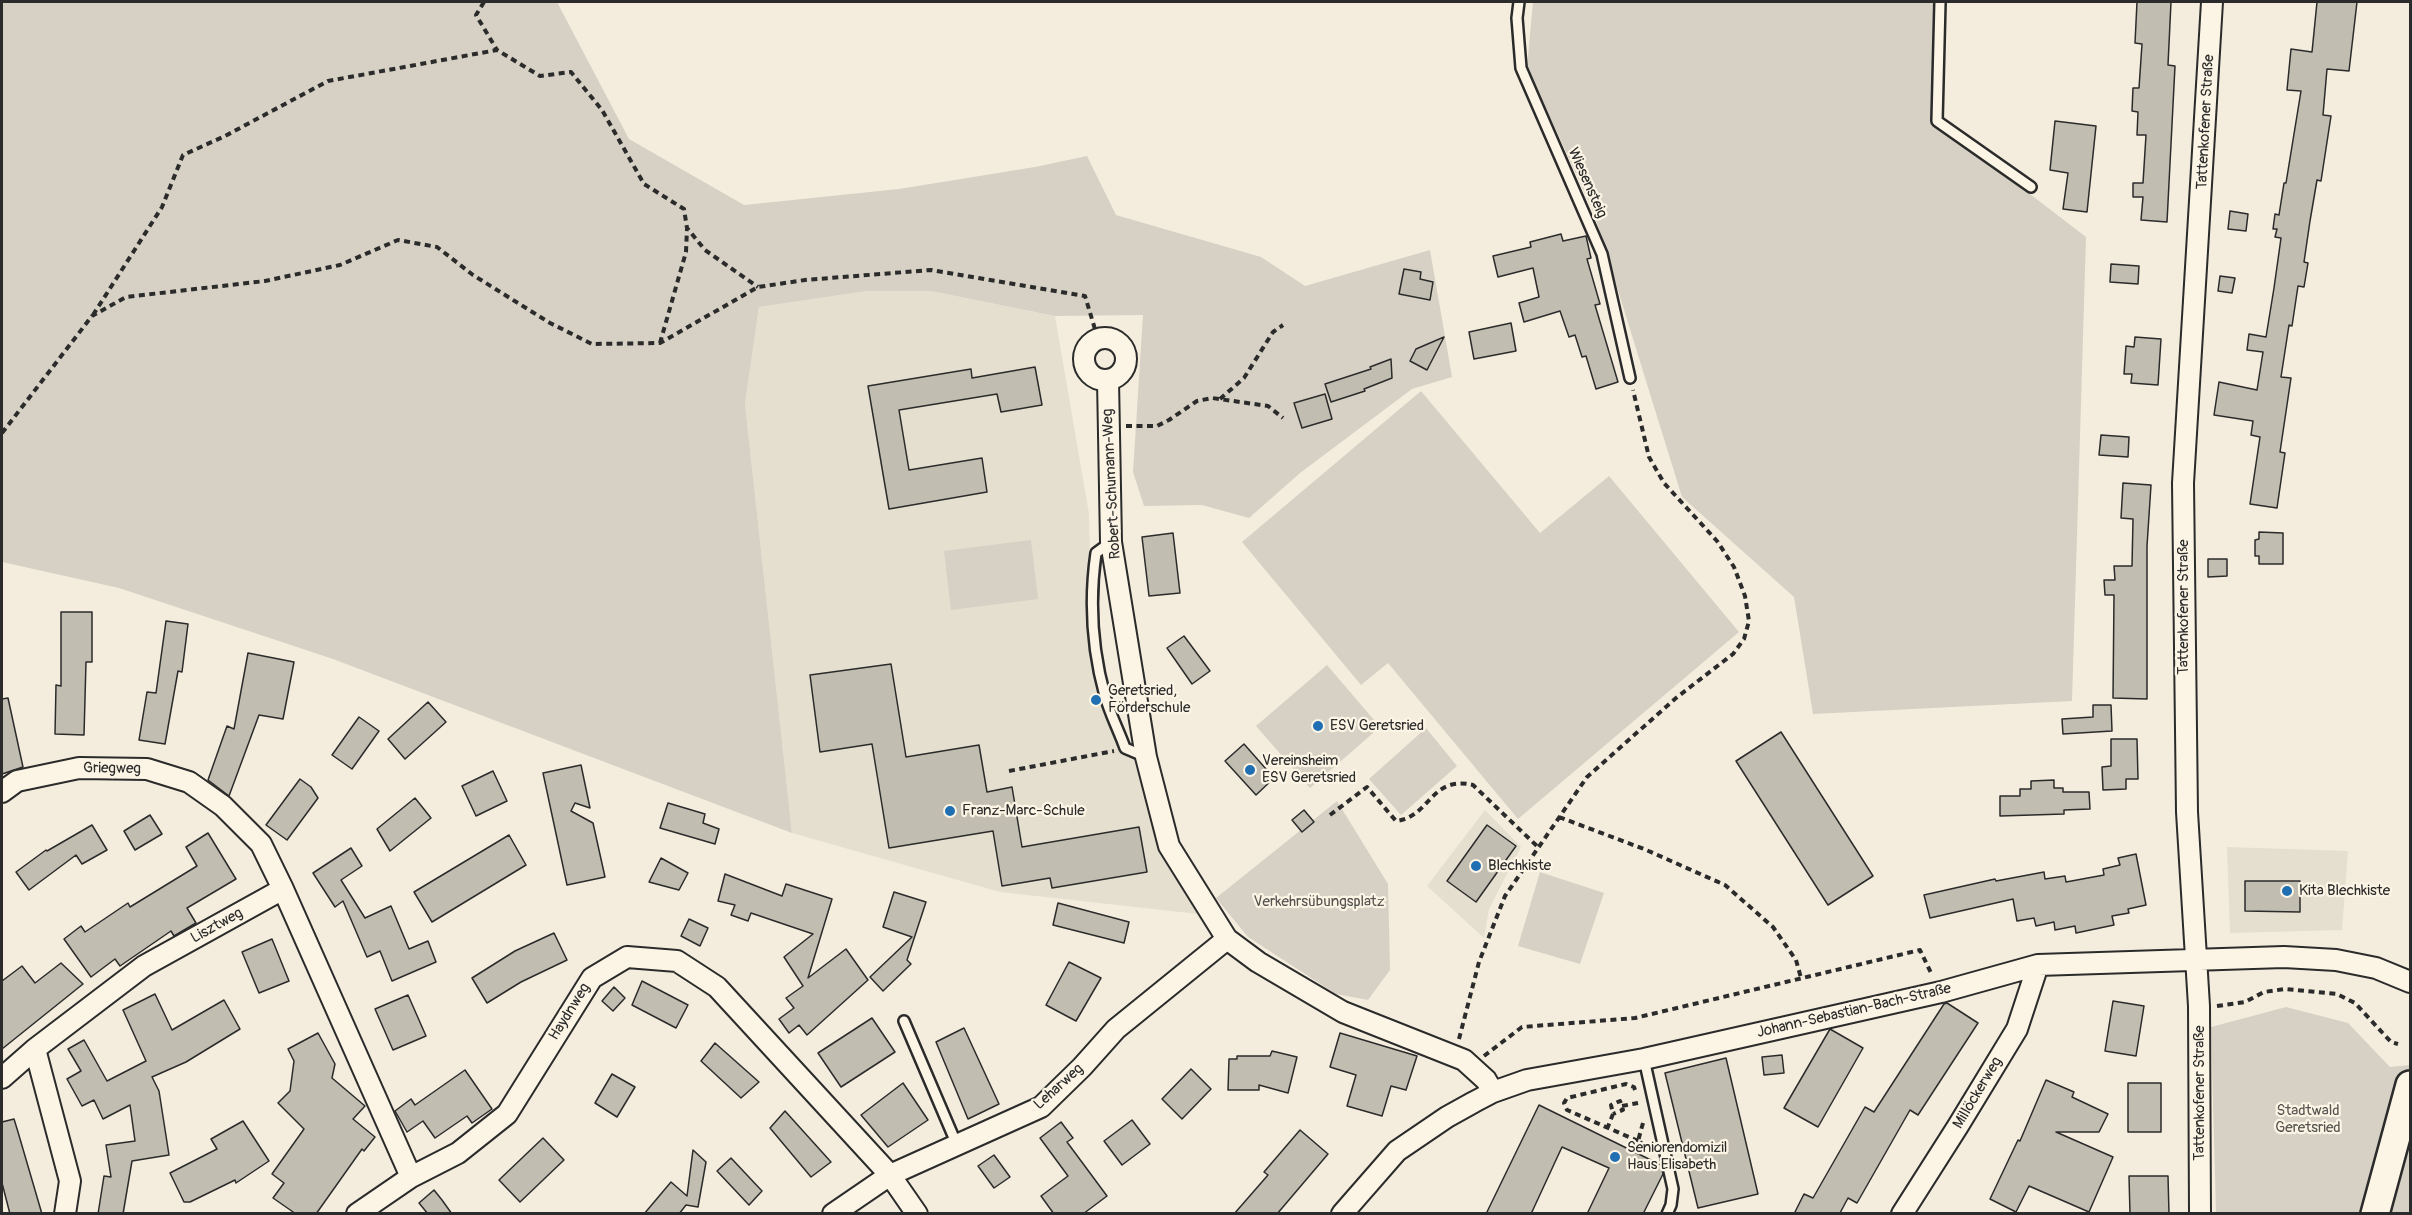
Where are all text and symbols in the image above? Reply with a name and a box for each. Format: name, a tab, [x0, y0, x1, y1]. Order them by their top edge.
street label: Tattenkofener Straße	[2193, 54, 2219, 190]
street label: Wiesensteig	[1563, 145, 1611, 221]
street label: Robert-Schumann-Weg	[1099, 408, 1125, 560]
street label: Tattenkofener Straße	[2175, 539, 2193, 675]
place label: Geretsried, Förderschule	[1108, 682, 1190, 717]
marker: Geretsried, Förderschule	[1089, 693, 1103, 707]
place label: ESV Geretsried	[1330, 717, 1424, 735]
marker: ESV Geretsried	[1311, 719, 1325, 733]
place label: Vereinsheim ESV Geretsried	[1262, 752, 1356, 787]
street label: Griegweg	[83, 759, 141, 779]
marker: Vereinsheim ESV Geretsried	[1243, 763, 1257, 777]
place label: Franz-Marc-Schule	[962, 802, 1085, 820]
marker: Franz-Marc-Schule	[943, 804, 957, 818]
place label: Blechkiste	[1488, 857, 1551, 875]
marker: Blechkiste	[1469, 859, 1483, 873]
place label: Kita Blechkiste	[2299, 882, 2390, 900]
marker: Kita Blechkiste	[2280, 884, 2294, 898]
park label: Verkehrsübungsplatz	[1254, 893, 1384, 911]
street label: Lisztweg	[188, 904, 246, 948]
street label: Haydnweg	[545, 980, 595, 1044]
street label: Johann-Sebastian-Bach-Straße	[1755, 980, 1953, 1042]
street label: Tattenkofener Straße	[2191, 1025, 2209, 1161]
street label: Millöckerweg	[1950, 1054, 2006, 1132]
street label: Leharweg	[1031, 1060, 1087, 1114]
park label: Stadtwald Geretsried	[2275, 1102, 2341, 1137]
place label: Seniorendomizil Haus Elisabeth	[1627, 1139, 1727, 1174]
marker: Seniorendomizil Haus Elisabeth	[1608, 1150, 1622, 1164]

